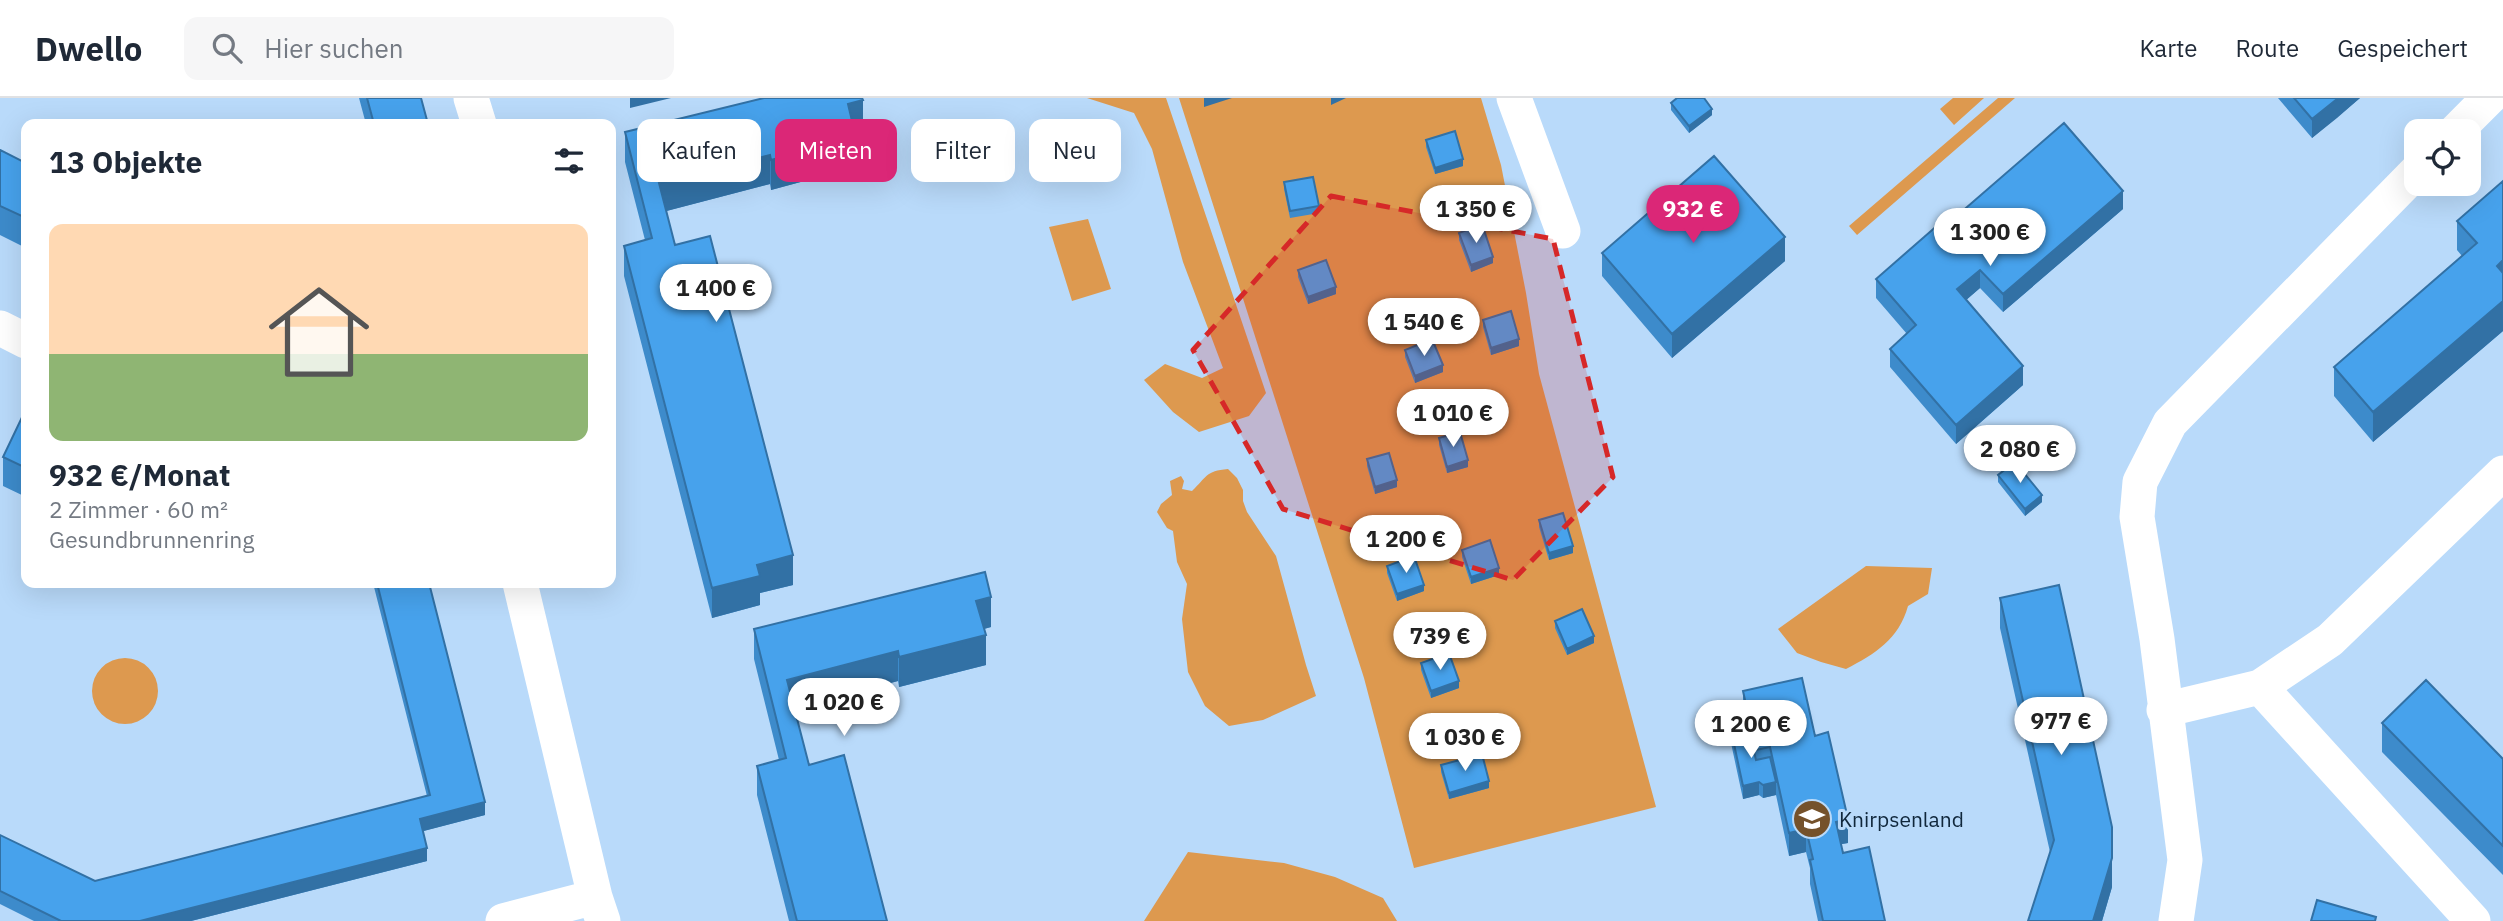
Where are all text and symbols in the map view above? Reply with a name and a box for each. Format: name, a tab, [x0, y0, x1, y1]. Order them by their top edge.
search box	[184, 17, 674, 80]
text: Dwello	[35, 27, 142, 70]
icon: search	[208, 29, 246, 67]
text: Hier suchen	[264, 31, 403, 65]
text: Karte	[2139, 32, 2198, 64]
text: Route	[2236, 32, 2299, 64]
text: Gespeichert	[2337, 32, 2468, 64]
chip: Kaufen	[637, 119, 761, 182]
chip: Mieten	[775, 119, 897, 182]
chip: Filter	[911, 119, 1015, 182]
chip: Neu	[1029, 119, 1121, 182]
map controls	[2404, 119, 2481, 196]
button: locate	[2404, 119, 2481, 196]
text: 13 Objekte	[49, 142, 202, 181]
icon: filters	[550, 142, 588, 180]
pin: 1 350 €	[1411, 186, 1541, 245]
pin: 932 €	[1644, 186, 1742, 245]
text: 1 350 €	[1436, 193, 1516, 223]
text: 932 €	[1662, 193, 1724, 223]
pin: 1 300 €	[1925, 208, 2055, 268]
text: 1 300 €	[1950, 216, 2030, 246]
pin: 1 400 €	[651, 264, 781, 324]
icon: home	[256, 269, 382, 395]
text: 1 400 €	[676, 272, 756, 302]
pin: 1 540 €	[1359, 299, 1489, 358]
text: 1 540 €	[1384, 306, 1464, 336]
pin: 1 010 €	[1388, 390, 1518, 449]
text: 1 010 €	[1413, 397, 1493, 427]
pin: 2 080 €	[1955, 426, 2085, 485]
text: 2 080 €	[1980, 433, 2060, 463]
text: 932 €/Monat	[49, 455, 230, 494]
text: 2 Zimmer · 60 m²	[49, 494, 228, 524]
pin: 1 200 €	[1341, 516, 1471, 575]
text: 1 200 €	[1366, 523, 1446, 553]
text: Gesundbrunnenring	[49, 524, 254, 554]
pin: 739 €	[1391, 612, 1489, 672]
text: 739 €	[1409, 620, 1471, 650]
pin: 1 020 €	[779, 678, 909, 738]
text: 1 020 €	[804, 686, 884, 716]
pin: 977 €	[2012, 698, 2110, 757]
pin: 1 200 €	[1686, 700, 1816, 760]
text: 977 €	[2030, 705, 2092, 735]
text: 1 200 €	[1711, 708, 1791, 738]
pin: 1 030 €	[1400, 714, 1530, 773]
text: 1 030 €	[1425, 721, 1505, 751]
school or university icon: Knirpsenland	[1791, 798, 1833, 840]
place label: Knirpsenland	[1839, 805, 1964, 833]

